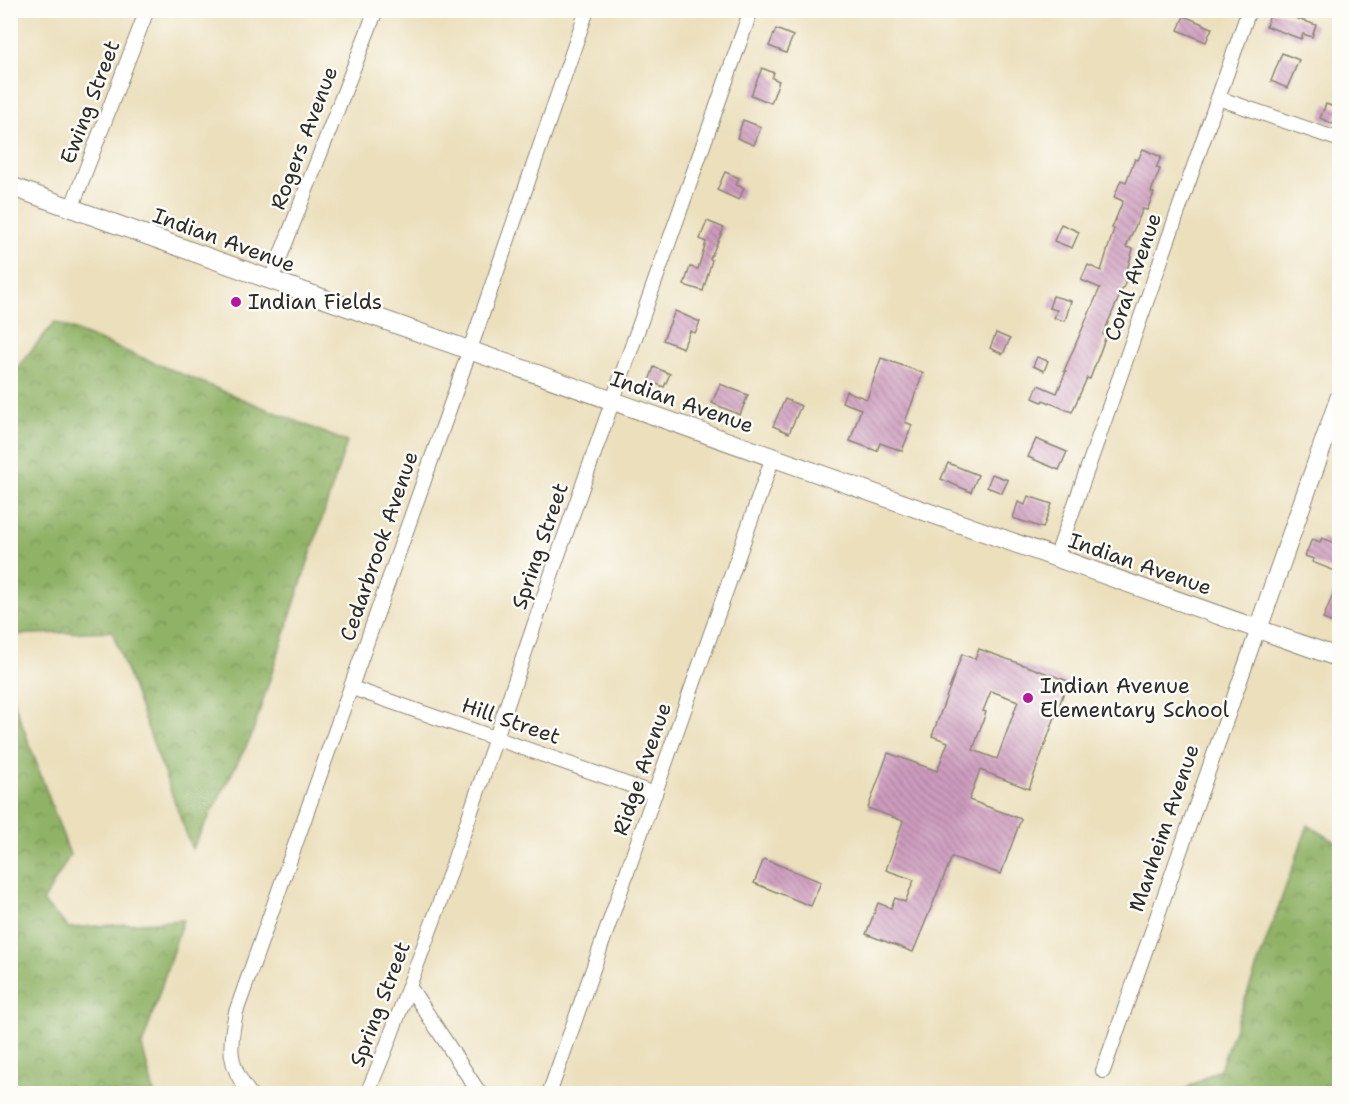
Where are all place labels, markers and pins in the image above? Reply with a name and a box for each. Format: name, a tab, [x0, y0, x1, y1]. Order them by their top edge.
place label: Indian Fields	[248, 288, 382, 316]
marker: Indian Fields	[229, 295, 243, 309]
place label: Indian Avenue Elementary School	[1040, 672, 1230, 724]
marker: Indian Avenue Elementary School	[1021, 691, 1035, 705]

